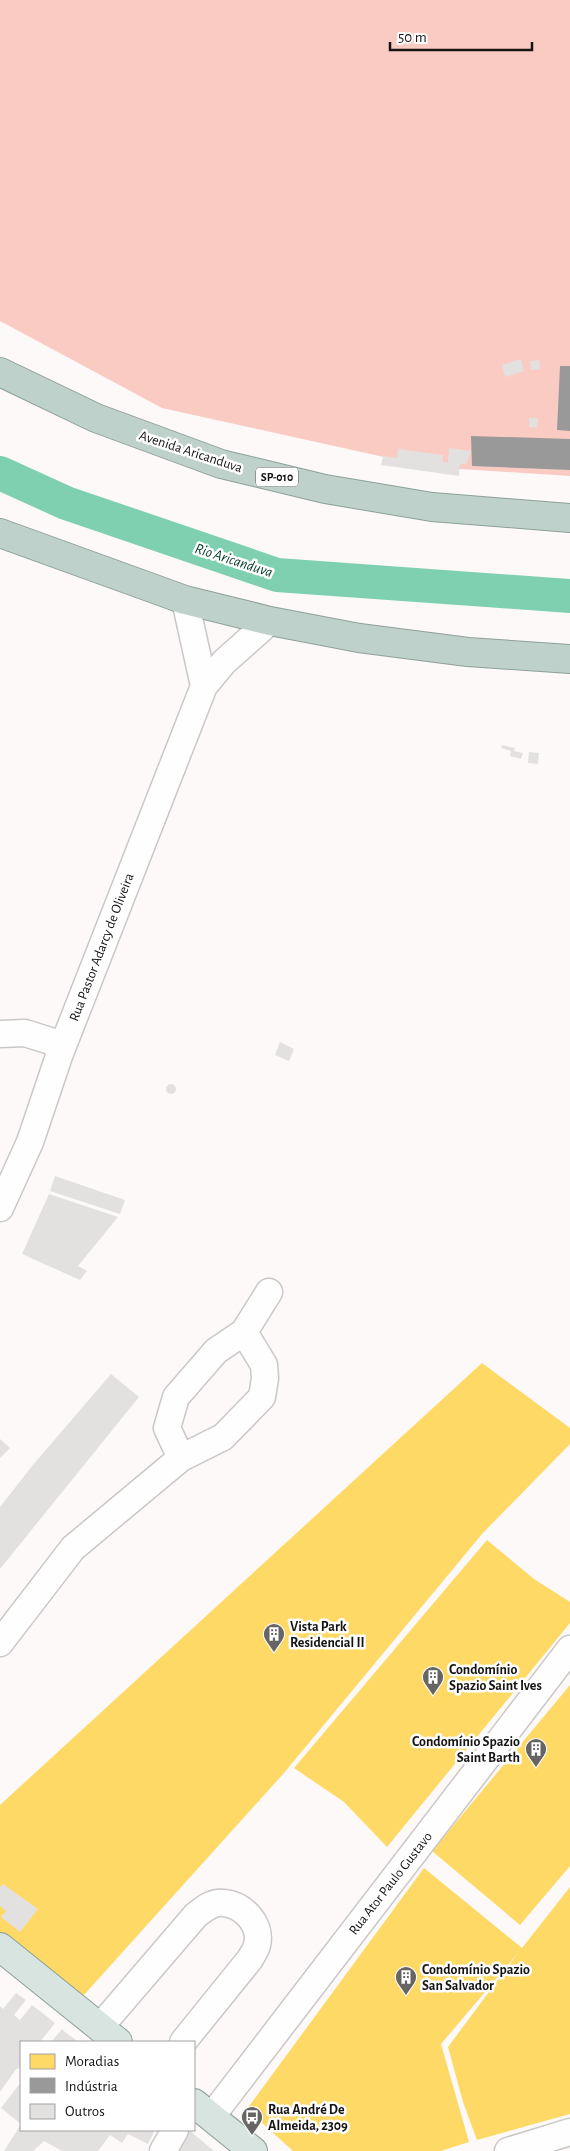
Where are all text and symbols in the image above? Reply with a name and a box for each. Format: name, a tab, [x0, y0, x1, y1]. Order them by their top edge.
scale bar	[390, 20, 532, 52]
text: 50 m	[398, 30, 427, 45]
street label: Avenida Aricanduva	[137, 429, 245, 475]
road number: SP-010	[256, 468, 298, 487]
water label: Rio Aricanduva	[193, 541, 275, 580]
street label: Rua Pastor Adarcy de Oliveira	[67, 871, 137, 1023]
place label: Vista Park Residencial II	[290, 1620, 365, 1650]
building icon: Vista Park Residencial II	[262, 1622, 286, 1653]
place label: Condomínio Spazio Saint Ives	[449, 1663, 542, 1693]
building icon: Condomínio Spazio Saint Ives	[421, 1665, 445, 1696]
place label: Condomínio Spazio Saint Barth	[412, 1735, 520, 1765]
building icon: Condomínio Spazio Saint Barth	[524, 1737, 548, 1768]
street label: Rua Ator Paulo Gustavo	[346, 1830, 435, 1938]
place label: Condomínio Spazio San Salvador	[422, 1963, 530, 1993]
building icon: Condomínio Spazio San Salvador	[394, 1965, 418, 1996]
legend	[20, 2041, 195, 2131]
text: Moradias	[65, 2054, 119, 2069]
text: Indústria	[65, 2079, 118, 2094]
place label: Rua André De Almeida, 2309	[268, 2103, 348, 2133]
text: Outros	[65, 2104, 105, 2119]
bus stop icon: Rua André De Almeida, 2309	[240, 2105, 264, 2136]

